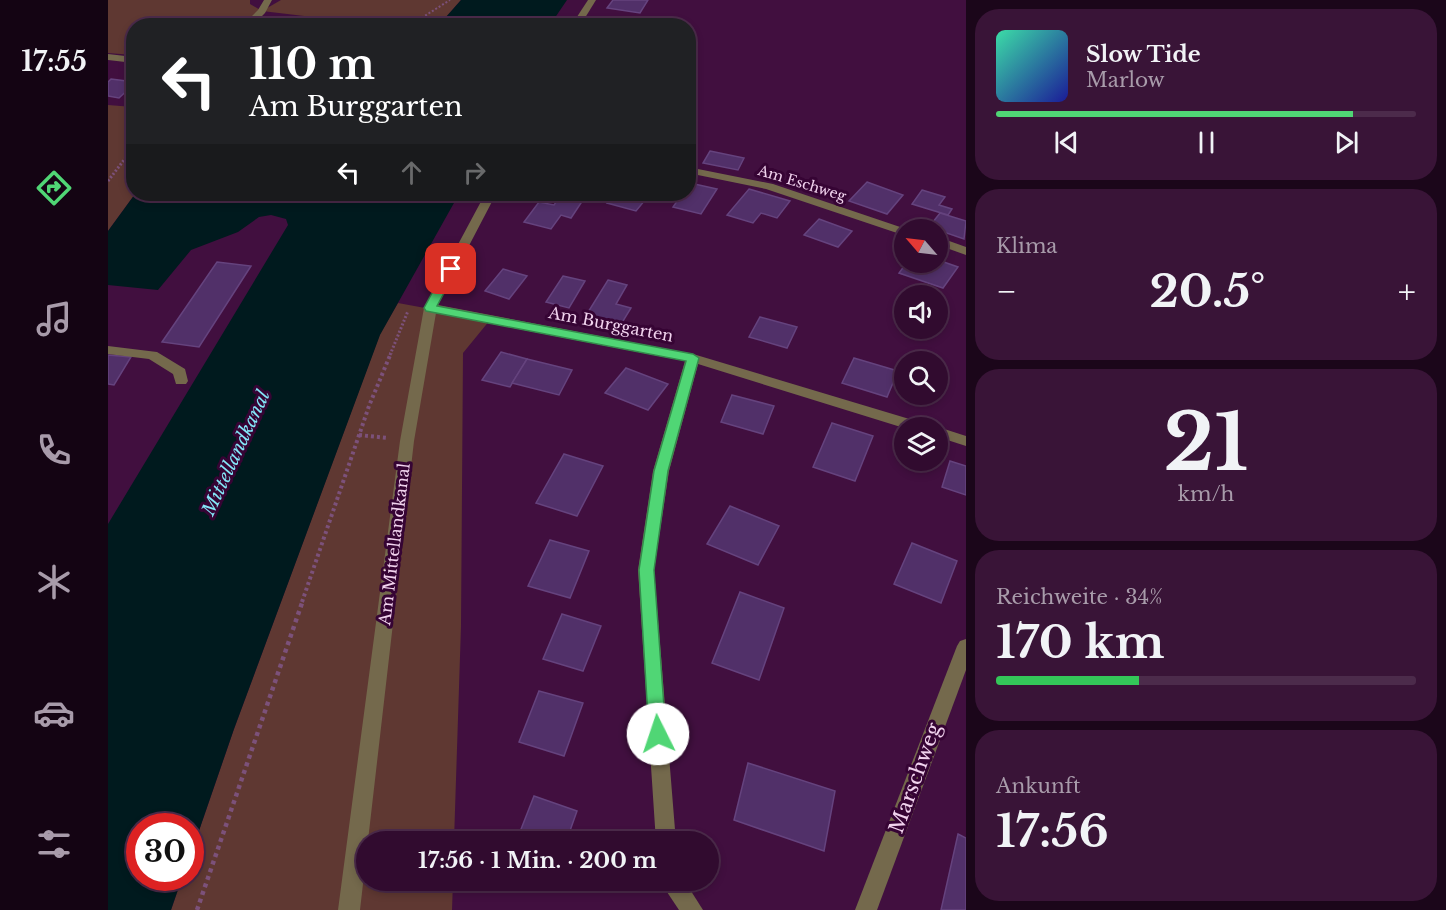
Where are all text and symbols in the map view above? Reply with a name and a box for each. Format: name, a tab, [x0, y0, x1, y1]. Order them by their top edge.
text: 110 m	[249, 38, 375, 90]
text: Slow Tide	[1086, 41, 1201, 68]
icon: left	[150, 42, 228, 120]
text: 17:55	[21, 45, 87, 78]
text: Marlow	[1086, 68, 1165, 92]
text: Am Burggarten	[249, 90, 463, 123]
icon: previous	[1050, 126, 1083, 159]
icon: pause	[1190, 126, 1223, 159]
icon: next	[1330, 126, 1363, 159]
icon: left	[332, 156, 365, 189]
icon: ahead	[395, 156, 428, 189]
icon: right	[458, 156, 491, 189]
street label: Am Eschweg	[755, 161, 849, 205]
icon: directions	[33, 167, 75, 209]
north arrow	[894, 219, 948, 273]
map controls	[894, 219, 948, 471]
text: Klima	[996, 234, 1057, 258]
pin	[425, 243, 476, 294]
icon: arrive	[434, 252, 467, 285]
text: 20.5°	[1149, 263, 1265, 319]
text: −	[996, 271, 1017, 312]
text: +	[1398, 271, 1416, 312]
button: sound	[894, 285, 948, 339]
icon: music	[33, 298, 75, 340]
street label: Am Burggarten	[546, 302, 675, 346]
button: search	[894, 351, 948, 405]
water label: Mittellandkanal	[197, 387, 275, 520]
text: 21	[1164, 394, 1248, 491]
button: layers	[894, 417, 948, 471]
icon: phone	[33, 429, 75, 471]
street label: Am Mittellandkanal	[374, 462, 414, 627]
text: km/h	[1178, 482, 1234, 506]
icon: climate	[33, 561, 75, 603]
text: Reichweite · 34%	[996, 585, 1163, 609]
text: 170 km	[996, 614, 1164, 670]
icon: car	[33, 692, 75, 734]
position arrow	[626, 702, 690, 766]
street label: Marschweg	[884, 719, 946, 836]
text: Ankunft	[996, 774, 1081, 798]
text: 17:56	[996, 803, 1109, 859]
speed limit sign: 30	[126, 813, 204, 891]
icon: filters	[33, 823, 75, 865]
text: 17:56 · 1 Min. · 200 m	[418, 847, 657, 874]

